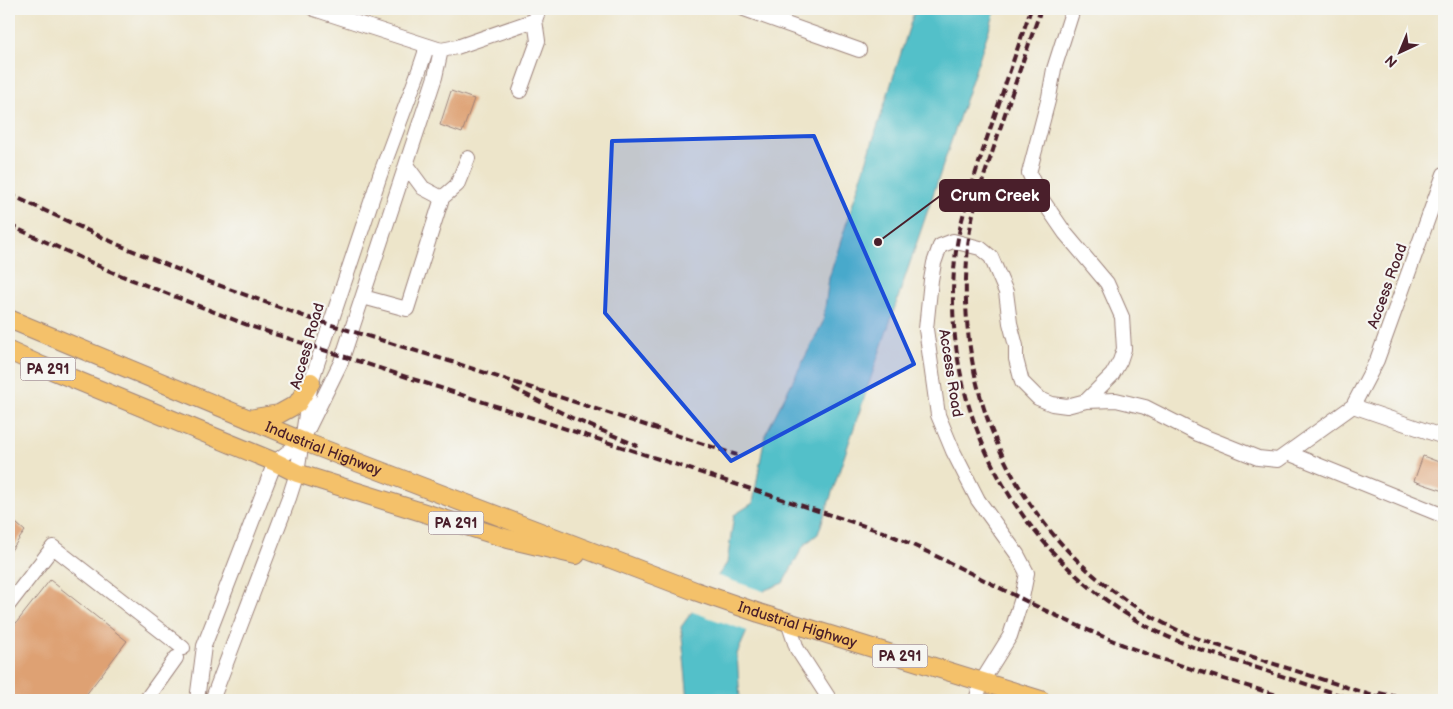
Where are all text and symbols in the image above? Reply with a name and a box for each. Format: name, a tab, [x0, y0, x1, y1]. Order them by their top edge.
north arrow	[1376, 28, 1426, 78]
text: N	[1382, 51, 1401, 71]
callout: Crum Creek	[940, 180, 1049, 211]
text: Crum Creek	[951, 187, 1040, 206]
street label: Access Road	[1363, 241, 1412, 331]
street label: Access Road	[286, 301, 329, 391]
street label: Access Road	[934, 328, 967, 418]
road number: PA 291	[20, 358, 76, 380]
street label: Industrial Highway	[262, 418, 384, 481]
road number: PA 291	[428, 512, 484, 534]
street label: Industrial Highway	[735, 597, 859, 653]
road number: PA 291	[872, 644, 928, 668]

